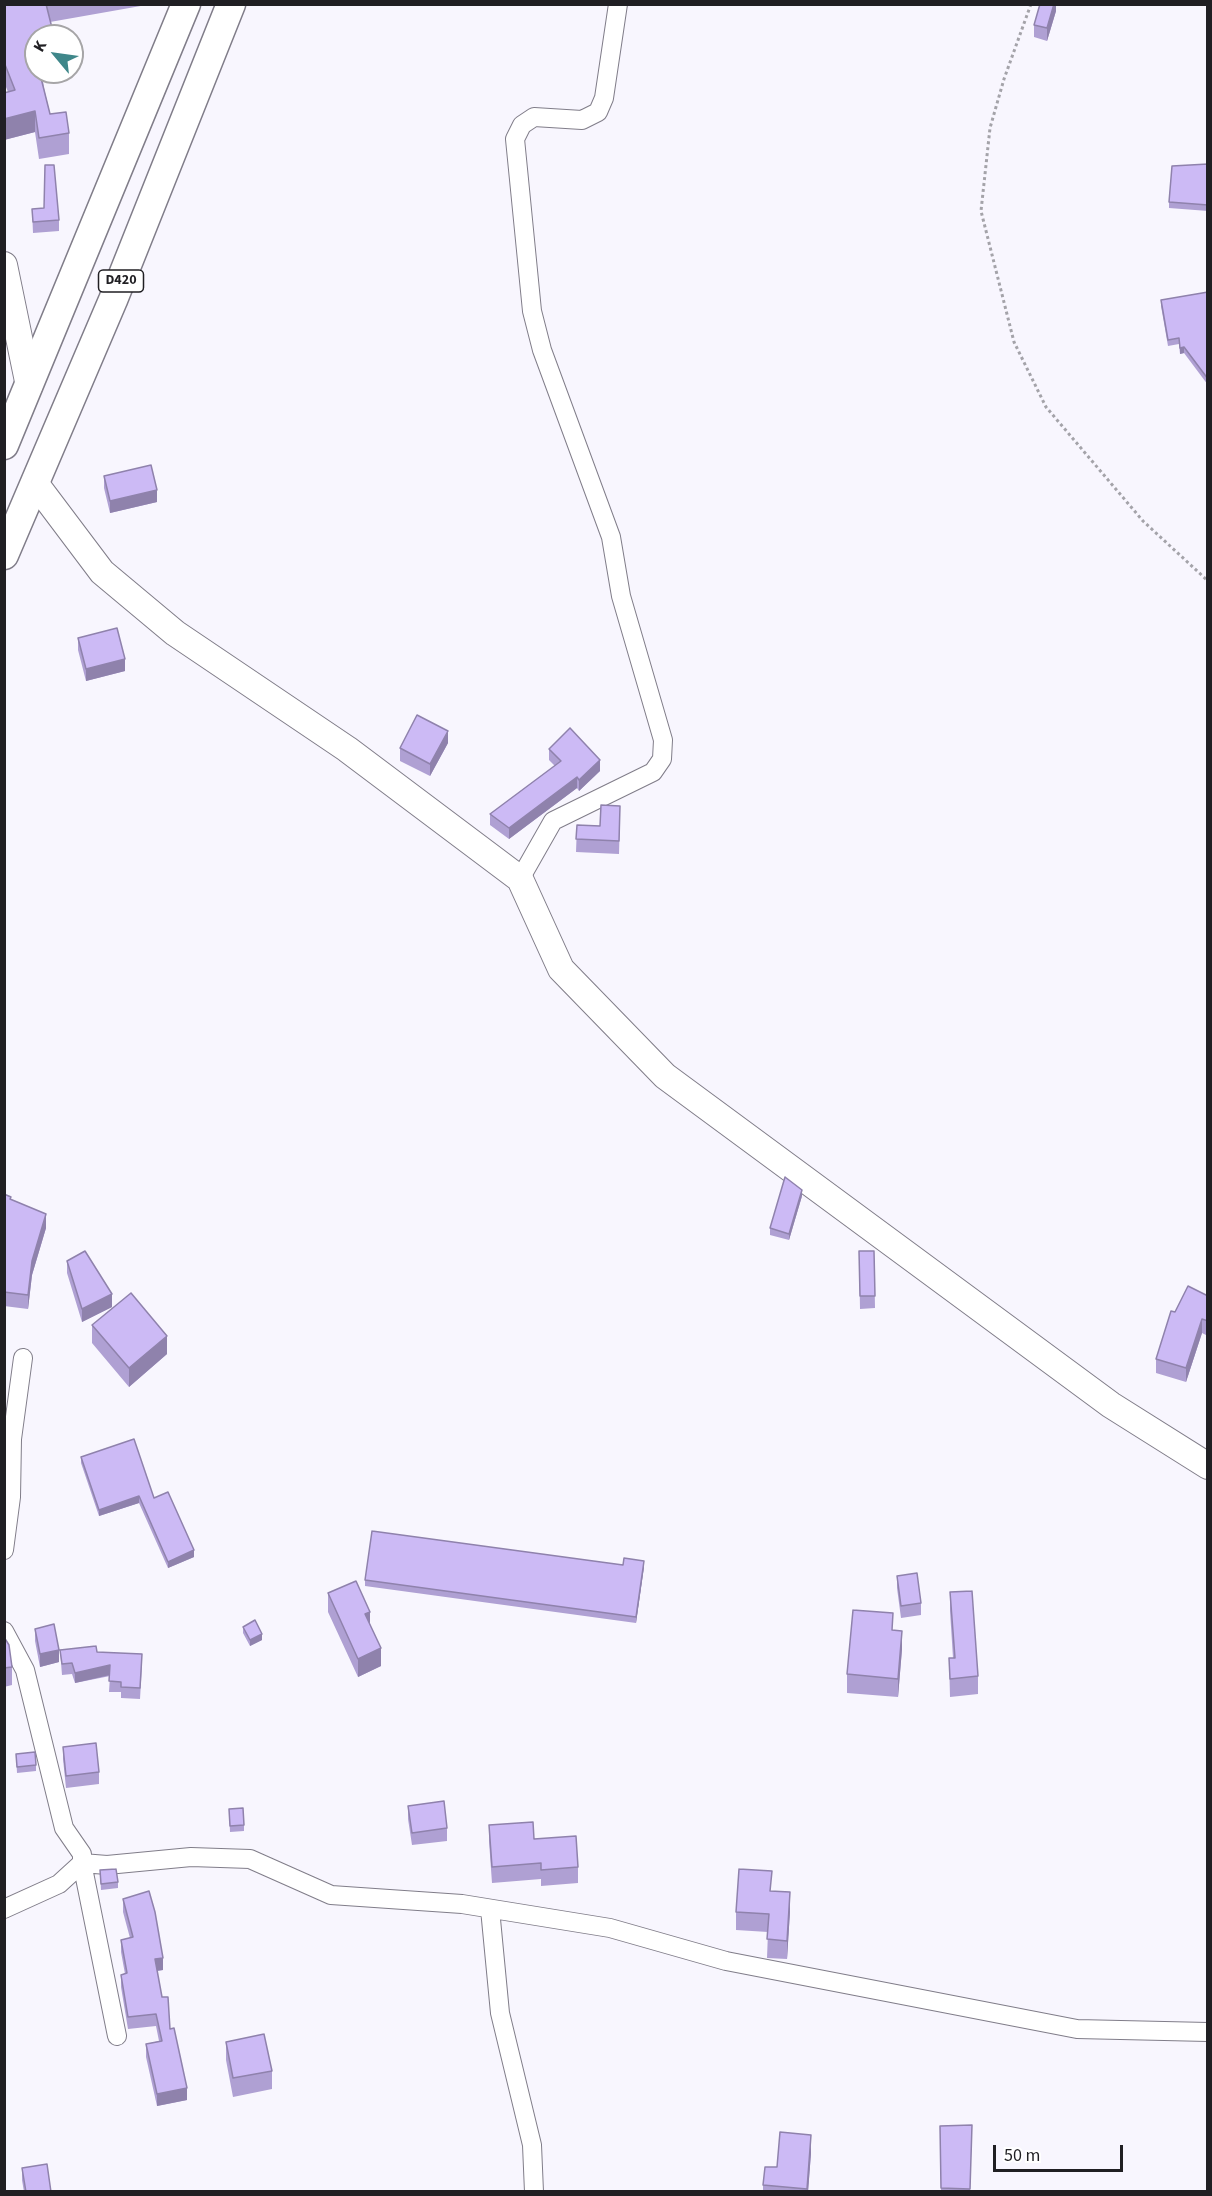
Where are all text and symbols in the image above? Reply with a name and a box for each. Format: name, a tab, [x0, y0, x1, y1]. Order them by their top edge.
north arrow	[24, 24, 84, 84]
text: K	[28, 37, 52, 56]
road number: D420	[98, 270, 144, 292]
scale bar	[996, 2133, 1126, 2171]
text: 50 m	[1004, 2143, 1040, 2168]

